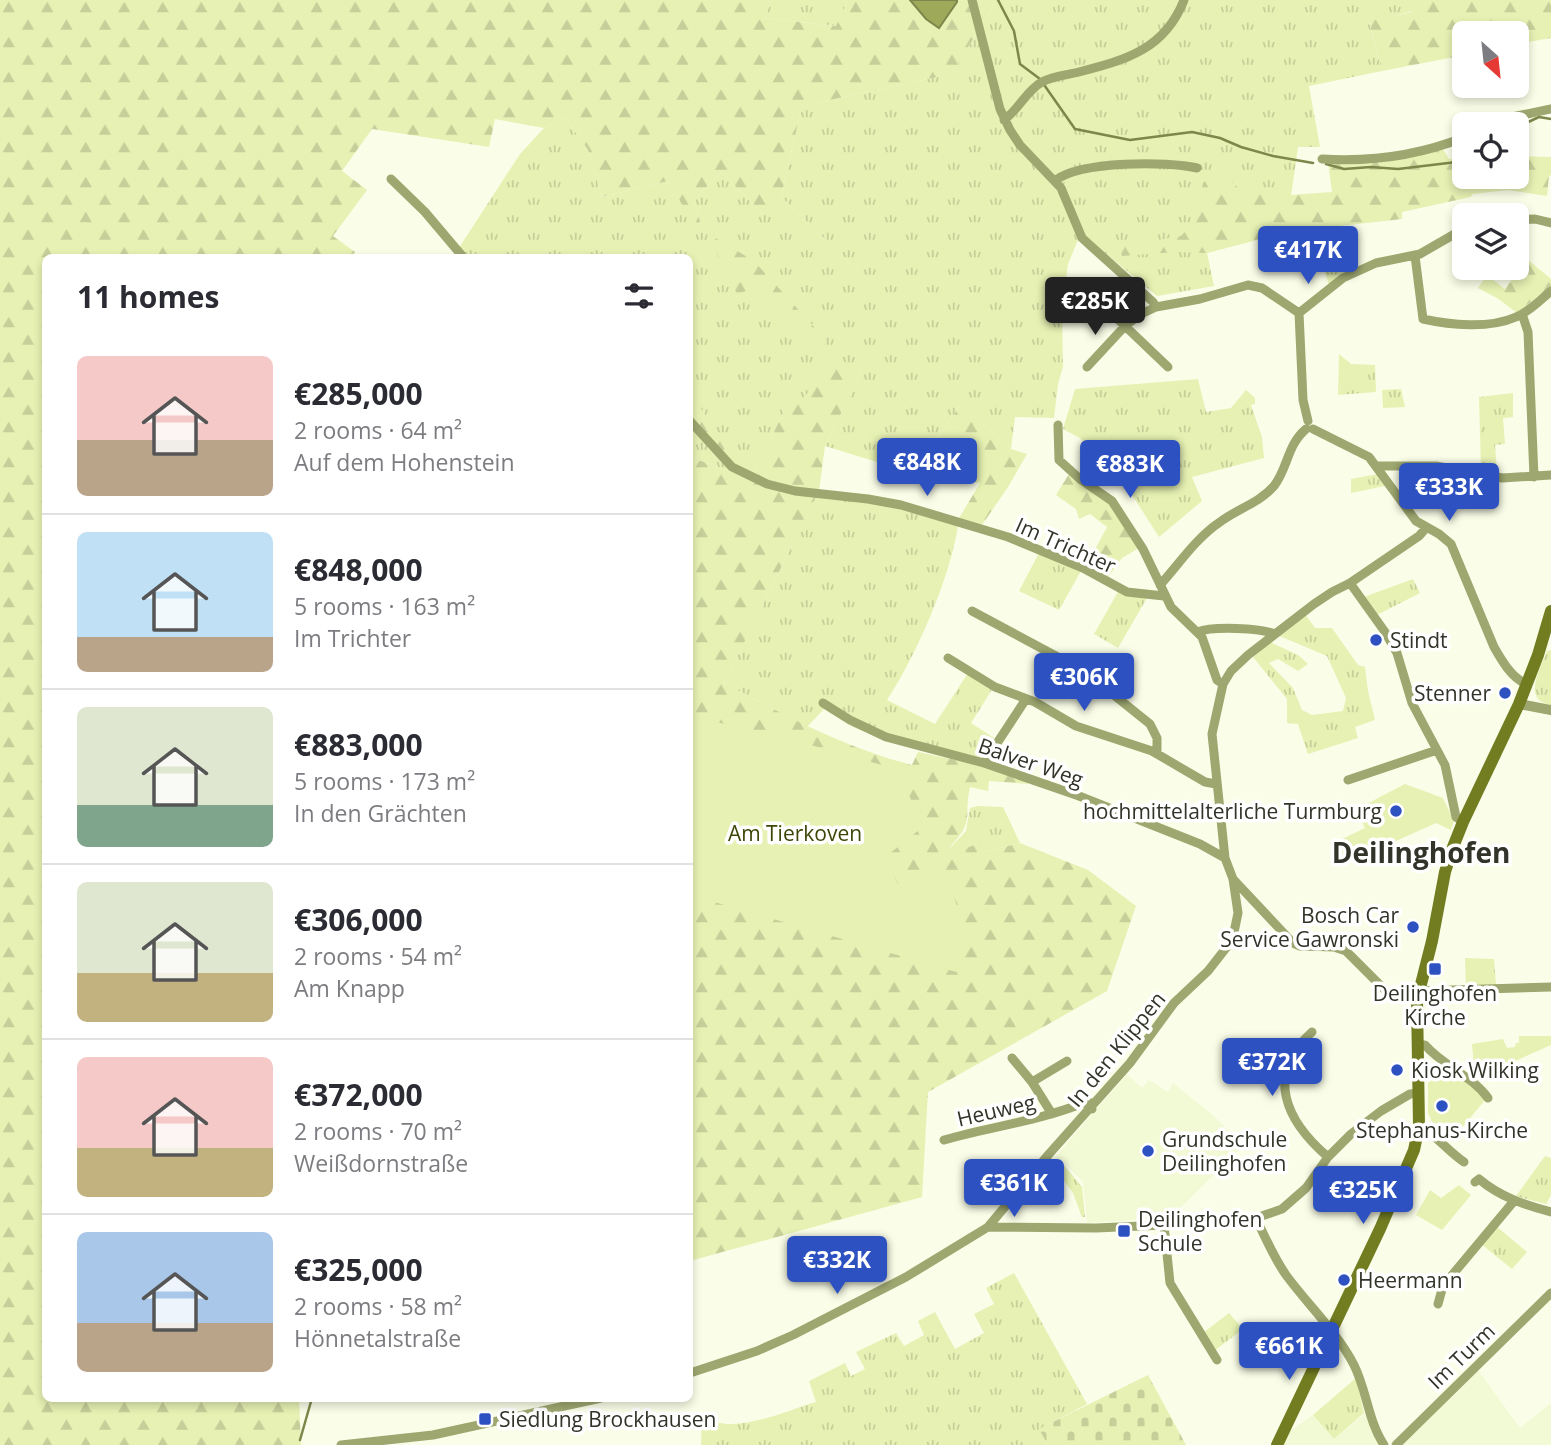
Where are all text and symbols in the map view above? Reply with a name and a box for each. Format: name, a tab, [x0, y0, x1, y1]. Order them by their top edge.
north arrow	[1452, 21, 1530, 98]
map controls	[1452, 21, 1529, 280]
button: locate	[1452, 112, 1529, 189]
button: layers	[1452, 203, 1529, 280]
pin: €417K	[1259, 226, 1357, 286]
text: €417K	[1274, 233, 1342, 265]
text: 11 homes	[77, 276, 220, 317]
icon: filters	[620, 277, 658, 315]
pin: €285K	[1046, 278, 1144, 337]
text: €285K	[1061, 284, 1129, 316]
text: €285,000	[294, 373, 423, 414]
icon: home	[133, 384, 217, 468]
text: 2 rooms · 64 m²	[294, 414, 462, 446]
pin: €848K	[878, 438, 976, 498]
pin: €883K	[1081, 440, 1179, 500]
text: €848K	[893, 445, 961, 477]
text: Auf dem Hohenstein	[294, 446, 515, 478]
text: €883K	[1096, 447, 1164, 479]
pin: €333K	[1400, 463, 1498, 523]
text: €333K	[1415, 470, 1483, 502]
street label: Im Trichter	[1011, 510, 1121, 580]
text: €848,000	[294, 549, 423, 590]
icon: home	[133, 560, 217, 644]
text: 5 rooms · 163 m²	[294, 590, 475, 622]
text: Im Trichter	[294, 622, 411, 654]
place label: Stindt	[1390, 626, 1448, 654]
marker: Stindt	[1368, 632, 1384, 648]
pin: €306K	[1035, 654, 1133, 713]
text: €306K	[1050, 660, 1118, 692]
place label: Stenner	[1414, 679, 1491, 707]
marker: Stenner	[1497, 685, 1513, 701]
text: €883,000	[294, 724, 423, 765]
street label: Balver Weg	[975, 731, 1087, 793]
icon: home	[133, 735, 217, 819]
text: 5 rooms · 173 m²	[294, 765, 475, 797]
text: In den Grächten	[294, 797, 467, 829]
place label: hochmittelalterliche Turmburg	[1083, 797, 1382, 825]
marker: hochmittelalterliche Turmburg	[1388, 803, 1404, 819]
park label: Am Tierkoven	[728, 819, 862, 847]
district label: Deilinghofen	[1332, 833, 1510, 871]
text: €306,000	[294, 899, 423, 940]
place label: Bosch Car Service Gawronski	[1220, 901, 1399, 953]
icon: home	[133, 910, 217, 994]
marker: Bosch Car Service Gawronski	[1405, 919, 1421, 935]
text: 2 rooms · 54 m²	[294, 940, 462, 972]
marker: Deilinghofen Kirche	[1427, 961, 1443, 977]
text: Am Knapp	[294, 972, 405, 1004]
place label: Deilinghofen Kirche	[1373, 979, 1497, 1031]
street label: In den Klippen	[1061, 985, 1171, 1113]
pin: €372K	[1223, 1038, 1321, 1098]
text: €372K	[1238, 1045, 1306, 1077]
place label: Kiosk Wilking	[1411, 1056, 1539, 1084]
marker: Kiosk Wilking	[1389, 1062, 1405, 1078]
text: €372,000	[294, 1074, 423, 1115]
icon: home	[133, 1085, 217, 1169]
street label: Heuweg	[954, 1087, 1038, 1133]
marker: Stephanus-Kirche	[1434, 1098, 1450, 1114]
text: 2 rooms · 70 m²	[294, 1115, 462, 1147]
place label: Stephanus-Kirche	[1356, 1116, 1528, 1144]
place label: Grundschule Deilinghofen	[1162, 1125, 1287, 1177]
marker: Grundschule Deilinghofen	[1140, 1143, 1156, 1159]
text: Weißdornstraße	[294, 1147, 468, 1179]
pin: €361K	[965, 1160, 1063, 1219]
text: €361K	[980, 1166, 1048, 1198]
pin: €325K	[1314, 1166, 1412, 1226]
text: €325K	[1329, 1173, 1397, 1205]
place label: Deilinghofen Schule	[1138, 1205, 1262, 1257]
marker: Deilinghofen Schule	[1116, 1223, 1132, 1239]
pin: €332K	[788, 1236, 886, 1296]
text: €332K	[803, 1243, 871, 1275]
text: €325,000	[294, 1249, 423, 1290]
icon: home	[133, 1260, 217, 1344]
place label: Heermann	[1358, 1266, 1463, 1294]
marker: Heermann	[1336, 1272, 1352, 1288]
text: 2 rooms · 58 m²	[294, 1290, 462, 1322]
street label: Im Turm	[1421, 1317, 1501, 1395]
text: Hönnetalstraße	[294, 1322, 461, 1354]
pin: €661K	[1240, 1322, 1338, 1382]
text: €661K	[1255, 1329, 1323, 1361]
place label: Siedlung Brockhausen	[499, 1405, 716, 1433]
marker: Siedlung Brockhausen	[477, 1411, 493, 1427]

